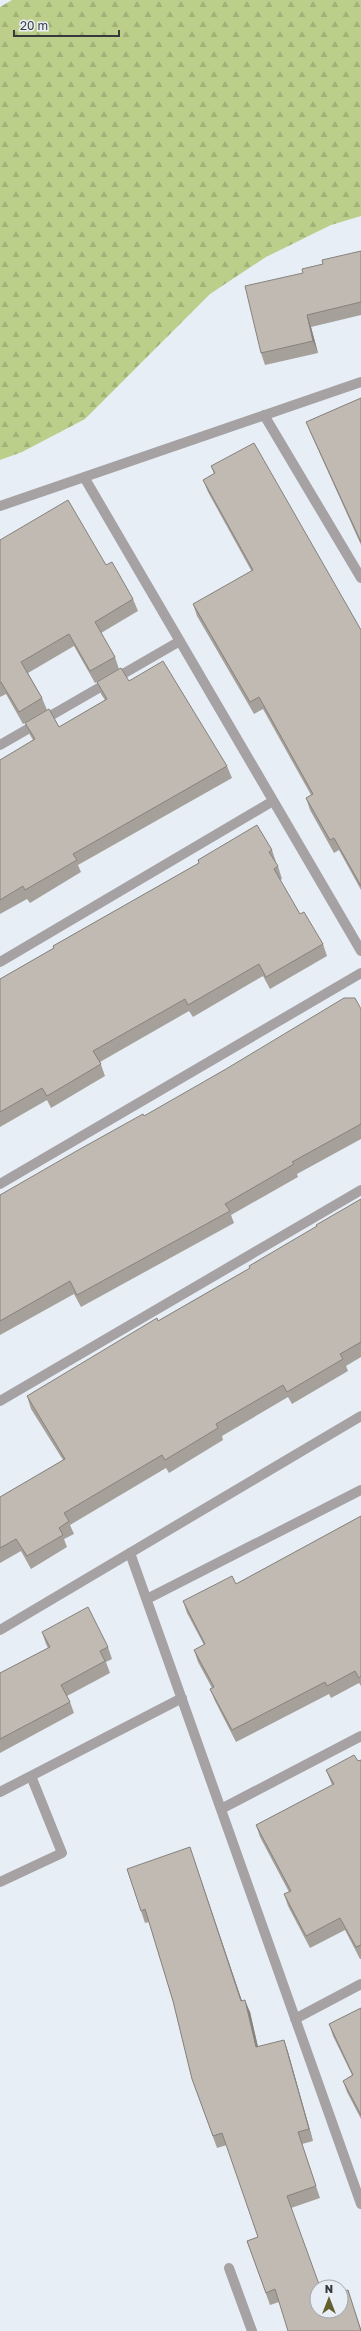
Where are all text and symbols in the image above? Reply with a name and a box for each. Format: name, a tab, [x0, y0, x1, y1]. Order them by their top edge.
scale bar	[14, 12, 119, 38]
text: 20 m	[20, 18, 48, 33]
north arrow	[309, 2279, 349, 2319]
text: N	[325, 2282, 333, 2295]

